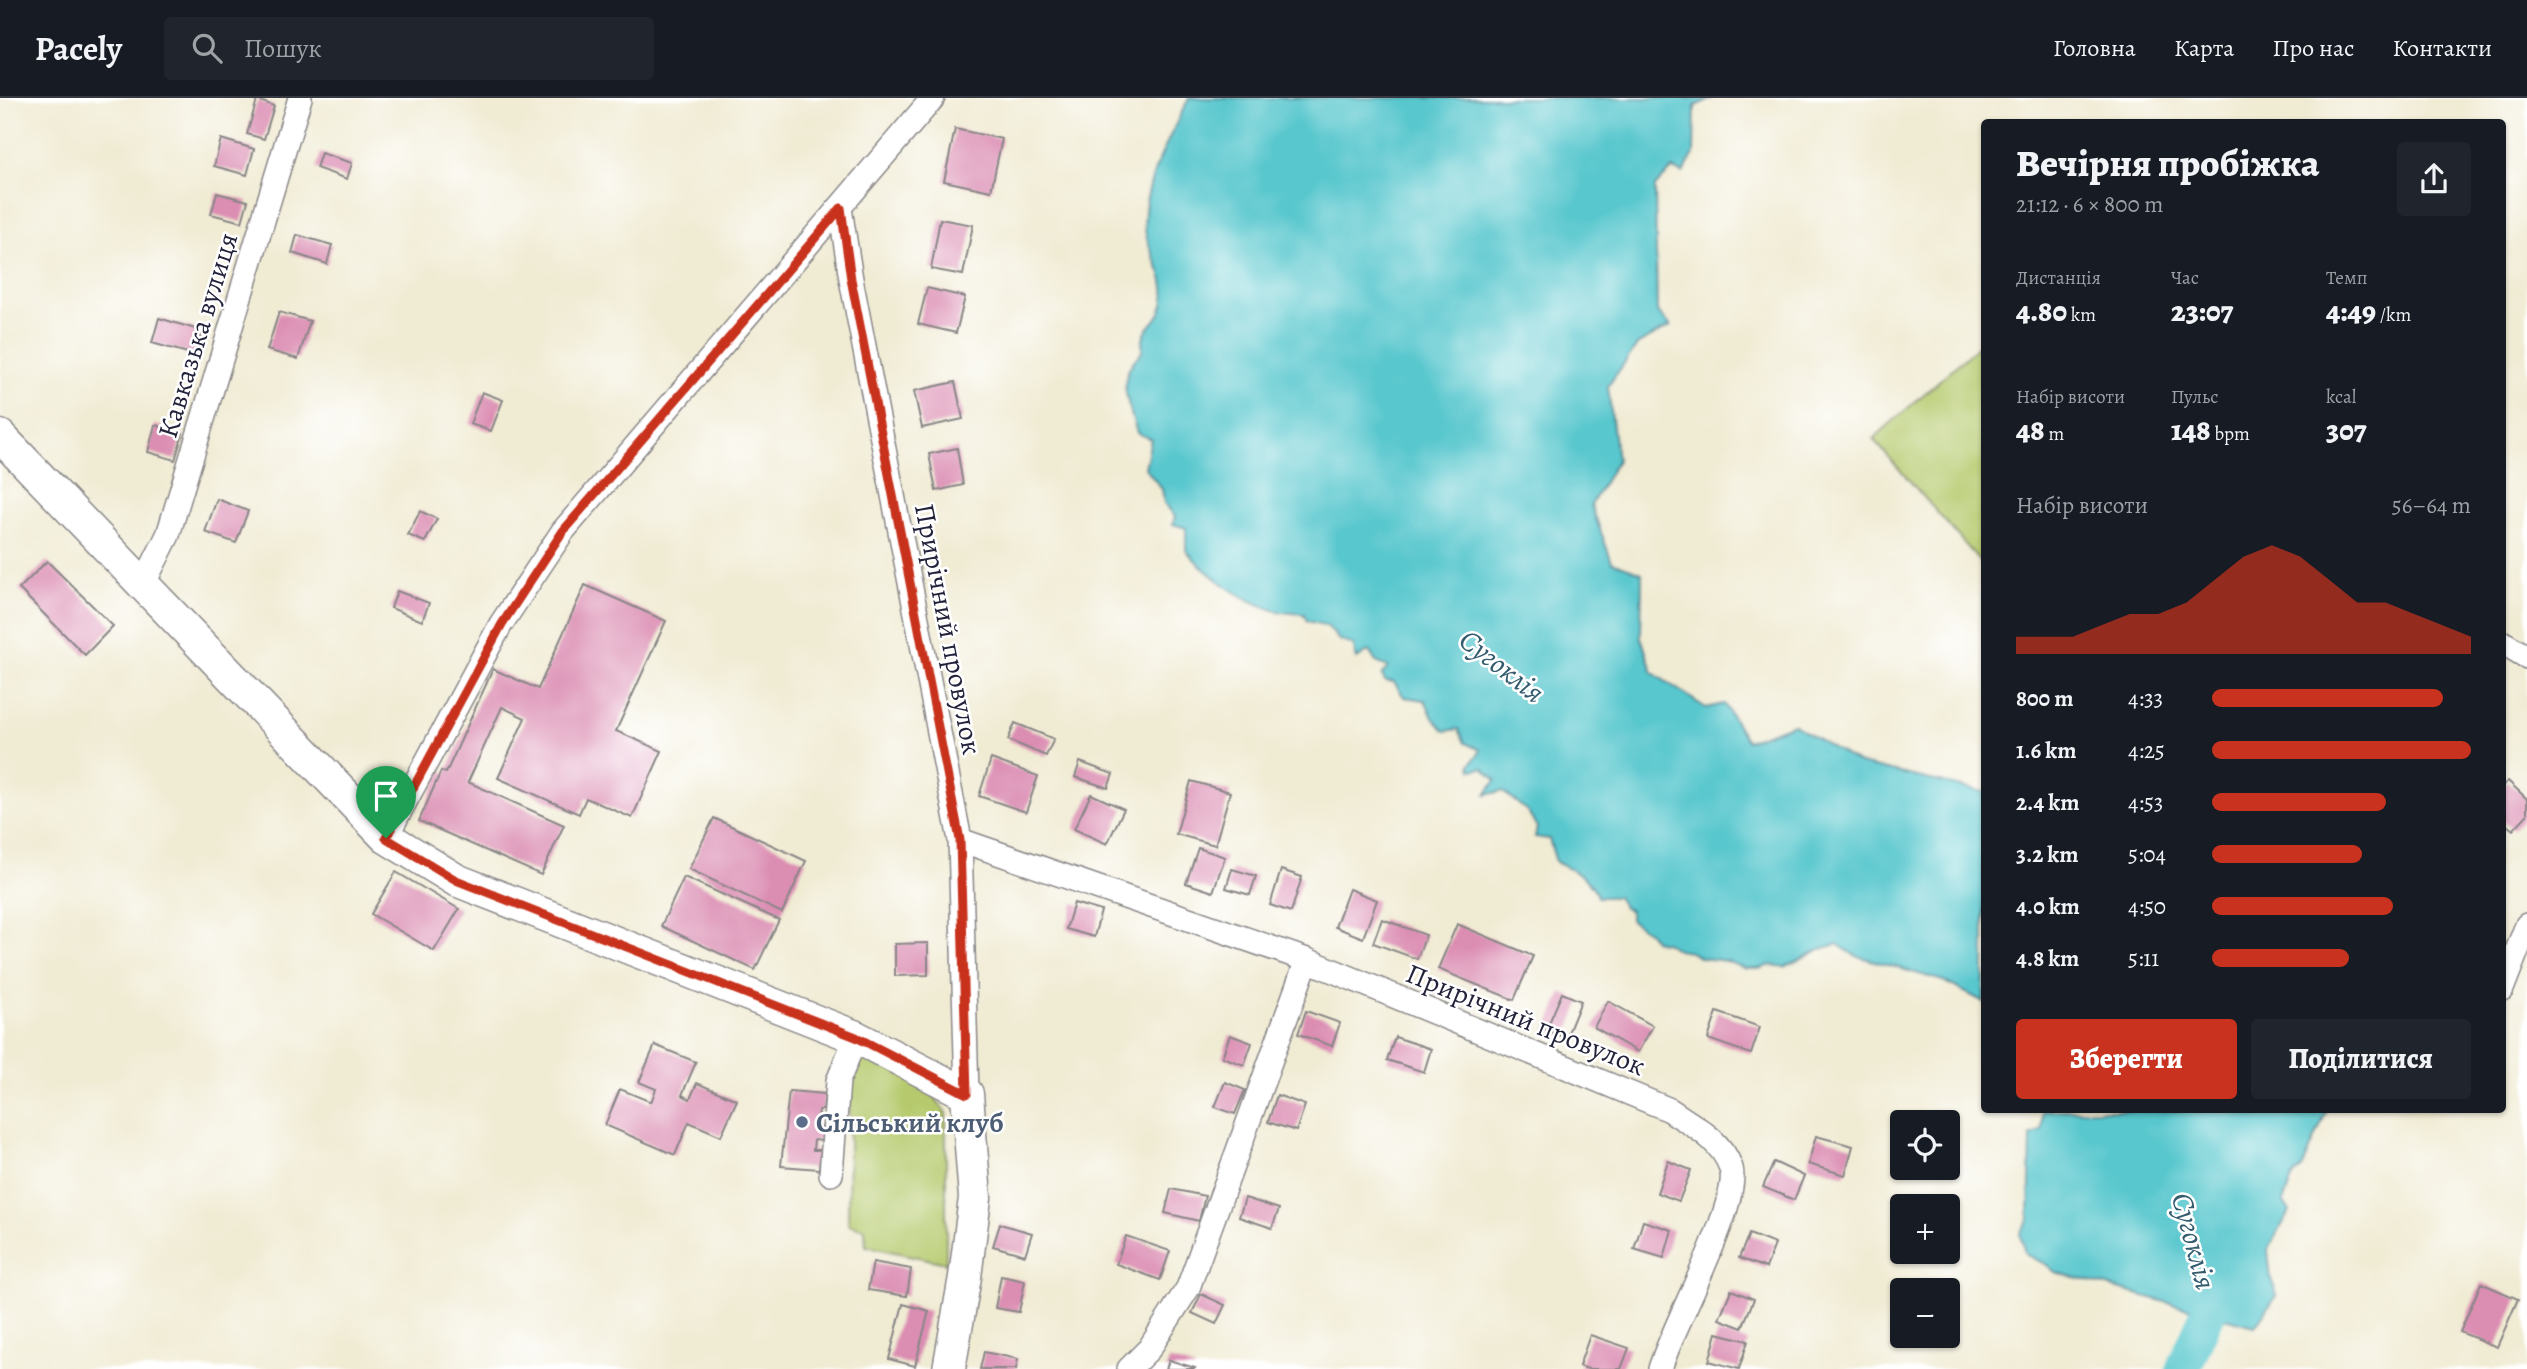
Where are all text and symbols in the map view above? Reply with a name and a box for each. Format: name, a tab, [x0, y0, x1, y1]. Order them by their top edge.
search box	[164, 17, 654, 80]
text: Pacely	[35, 26, 122, 71]
icon: search	[188, 29, 226, 67]
text: Пошук	[244, 31, 322, 66]
text: Головна	[2053, 32, 2136, 64]
text: Карта	[2174, 32, 2234, 64]
text: Про нас	[2272, 32, 2354, 64]
text: Контакти	[2392, 32, 2492, 64]
text: Вечірня пробіжка	[2016, 137, 2319, 189]
button: share	[2397, 142, 2471, 216]
text: 21:12 · 6 × 800 m	[2016, 189, 2163, 220]
street label: Кавказька вулиця	[149, 228, 247, 443]
text: Дистанція	[2016, 265, 2101, 291]
text: Час	[2171, 265, 2199, 291]
text: Темп	[2326, 265, 2367, 291]
text: 4.80	[2016, 291, 2067, 331]
text: 23:07	[2171, 291, 2233, 331]
text: 4:49	[2326, 291, 2376, 331]
text: km	[2067, 302, 2096, 328]
text: /km	[2376, 302, 2411, 328]
text: Набір висоти	[2016, 384, 2125, 410]
text: Пульс	[2171, 384, 2219, 410]
text: kcal	[2326, 384, 2356, 410]
text: 48	[2016, 410, 2045, 450]
text: 148	[2171, 410, 2211, 450]
text: 307	[2326, 410, 2367, 450]
text: m	[2045, 421, 2064, 447]
text: bpm	[2211, 421, 2250, 447]
text: Набір висоти	[2016, 490, 2148, 521]
text: 56–64 m	[2392, 490, 2471, 521]
street label: Прирічний провулок	[905, 500, 991, 758]
water label: Сугоклія	[1451, 620, 1553, 712]
text: 800 m	[2016, 683, 2073, 714]
text: 4:33	[2128, 683, 2163, 714]
text: 1.6 km	[2016, 735, 2076, 766]
text: 4:25	[2128, 735, 2165, 766]
pin	[356, 766, 416, 838]
icon: arrive	[367, 777, 405, 815]
text: 2.4 km	[2016, 787, 2079, 818]
text: 4:53	[2128, 787, 2163, 818]
text: 3.2 km	[2016, 839, 2079, 870]
text: 5:04	[2128, 839, 2166, 870]
text: 4.0 km	[2016, 891, 2080, 922]
text: 4:50	[2128, 891, 2166, 922]
text: 4.8 km	[2016, 943, 2079, 974]
text: 5:11	[2128, 943, 2159, 974]
street label: Прирічний провулок	[1400, 955, 1651, 1085]
button: Зберегти	[2016, 1019, 2237, 1099]
button: Поділитися	[2251, 1019, 2471, 1099]
place label: Сільський клуб	[816, 1104, 1004, 1142]
map controls	[1890, 1110, 1960, 1348]
button: locate	[1890, 1110, 1960, 1180]
marker: Сільський клуб	[794, 1114, 810, 1130]
water label: Сугоклія	[2162, 1188, 2226, 1294]
button: +	[1890, 1194, 1960, 1264]
button: −	[1890, 1278, 1960, 1348]

